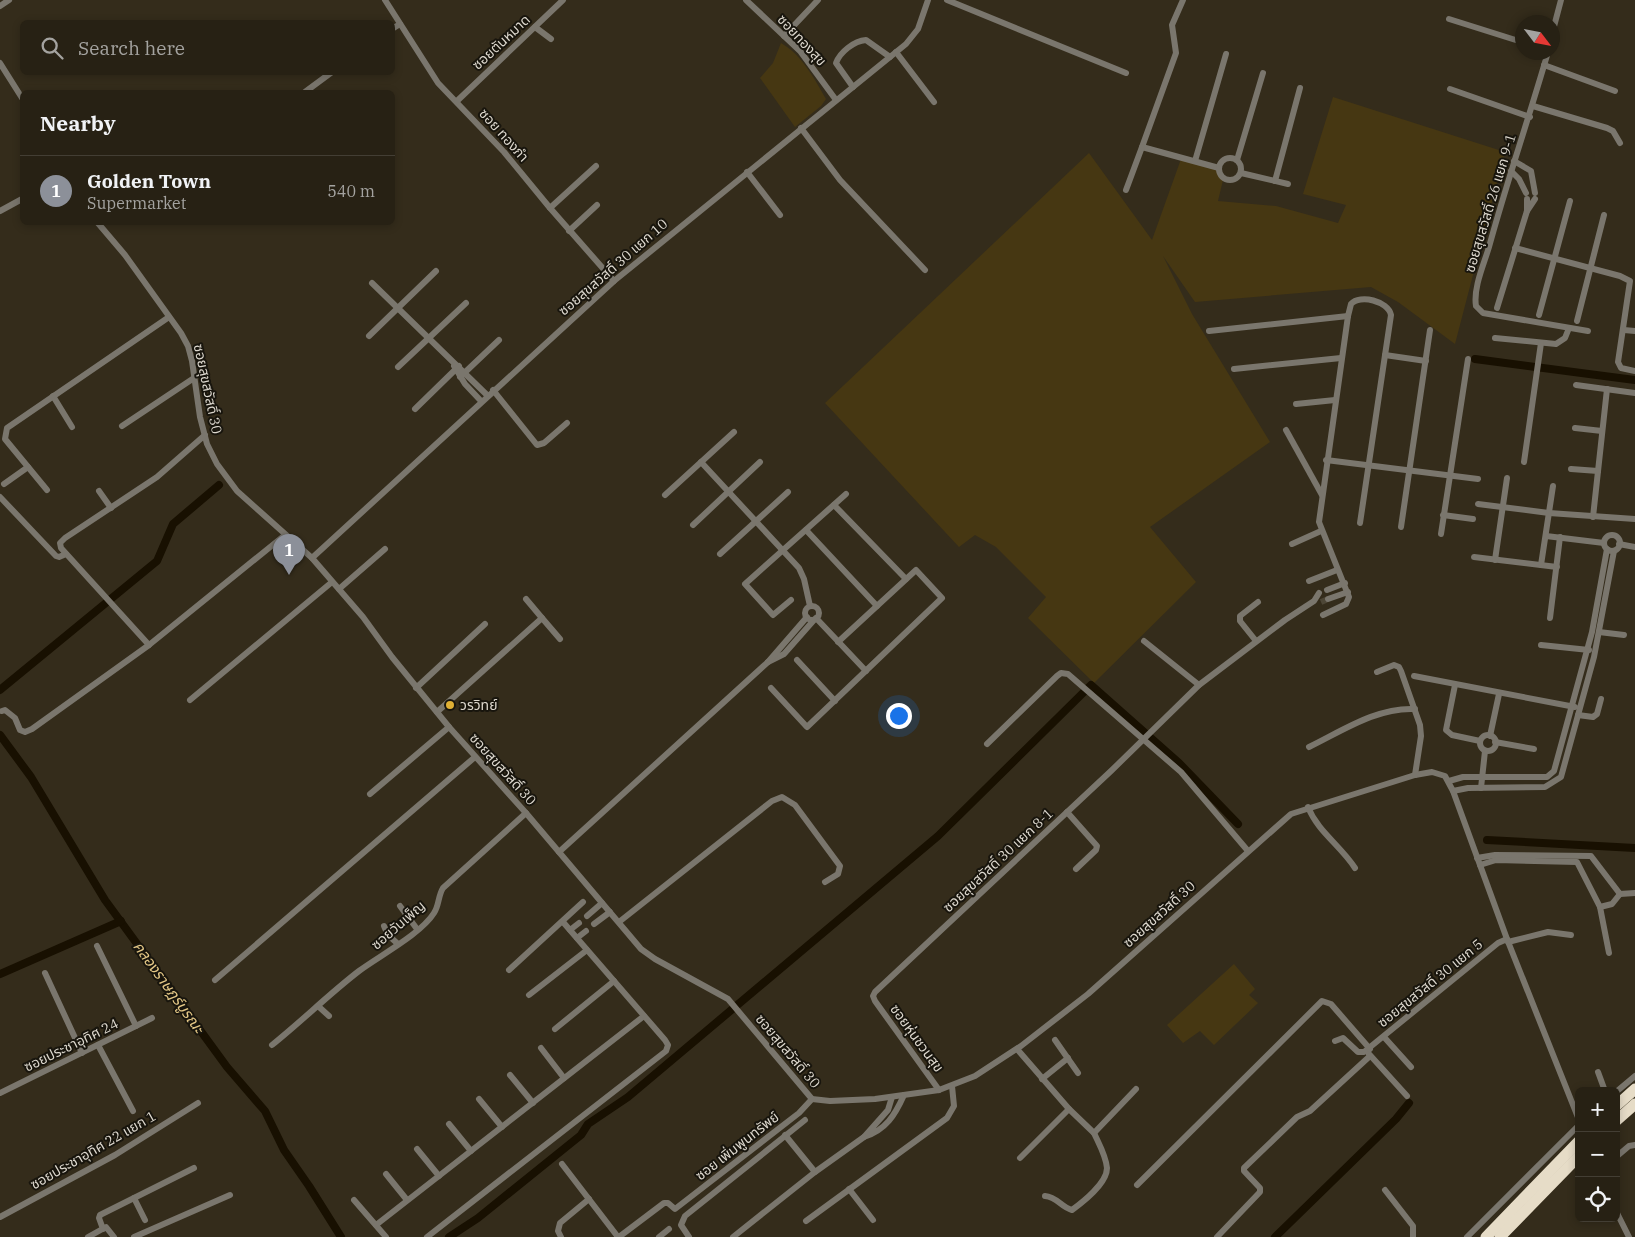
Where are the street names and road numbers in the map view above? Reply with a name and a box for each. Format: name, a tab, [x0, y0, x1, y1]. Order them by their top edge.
street label: ซอยทองสุข	[774, 10, 830, 70]
street label: ซอยตันหมาด	[468, 11, 534, 73]
street label: ซอย ทองภํา	[475, 105, 533, 165]
street label: ซอยสุขสวัสดิ์ 26 แยก 9-1	[1460, 131, 1520, 275]
street label: ซอยสุขสวัสดิ์ 30 แยก 10	[555, 215, 671, 319]
street label: ซอยสุขสวัสดิ์ 30	[190, 342, 226, 436]
street label: ซอยสุขสวัสดิ์ 30	[466, 729, 540, 809]
street label: ซอยสุขสวัสดิ์ 30 แยก 8-1	[939, 804, 1057, 916]
street label: ซอยสุขสวัสดิ์ 30	[1119, 877, 1199, 951]
street label: ซอยวันเพ็ญ	[367, 897, 429, 953]
street label: ซอยสุขสวัสดิ์ 30 แยก 5	[1374, 935, 1486, 1031]
street label: ซอยหุ่นชวนสุข	[886, 1000, 948, 1076]
street label: ซอยสุขสวัสดิ์ 30	[752, 1010, 824, 1092]
street label: ซอยประชาอุทิศ 24	[21, 1014, 121, 1076]
street label: ซอยประชาอุทิศ 22 แยก 1	[27, 1107, 159, 1193]
street label: ซอย เพิ่มพูนทรัพย์	[691, 1108, 783, 1184]

